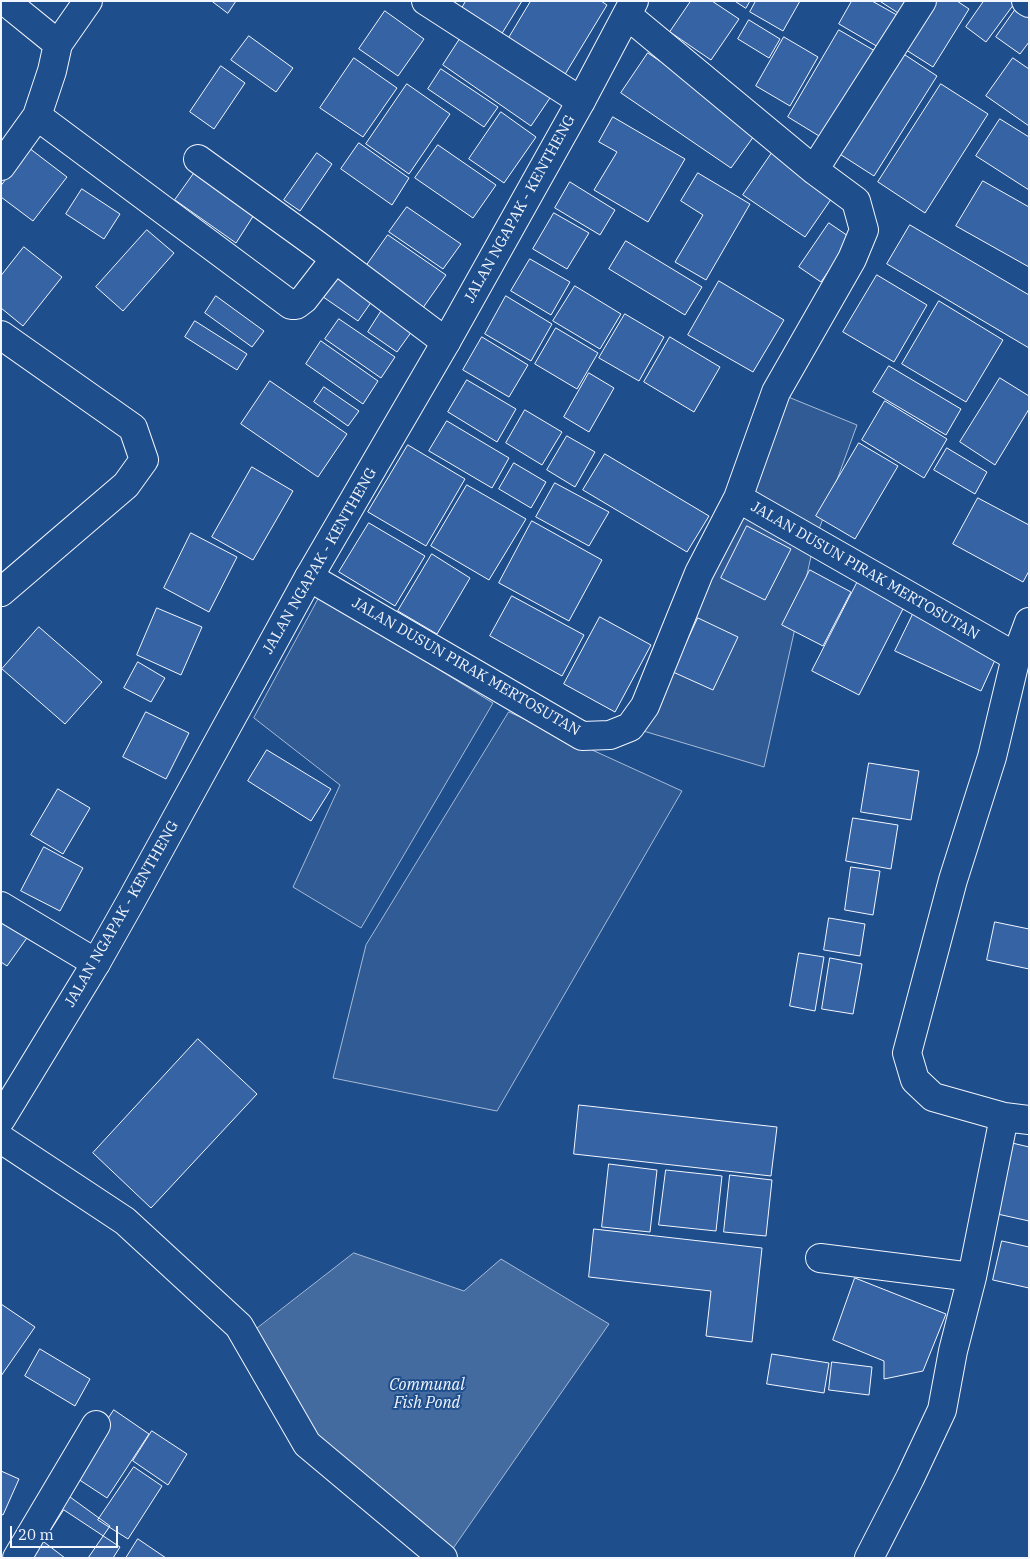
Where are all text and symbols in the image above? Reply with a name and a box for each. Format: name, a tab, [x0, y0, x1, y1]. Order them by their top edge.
street label: JALAN NGAPAK - KENTHENG	[461, 112, 579, 306]
street label: JALAN NGAPAK - KENTHENG	[259, 465, 381, 657]
street label: JALAN DUSUN PIRAK MERTOSUTAN	[748, 498, 982, 644]
street label: JALAN DUSUN PIRAK MERTOSUTAN	[349, 594, 583, 740]
street label: JALAN NGAPAK - KENTHENG	[61, 818, 183, 1010]
water label: Communal Fish Pond	[389, 1375, 465, 1413]
scale bar	[12, 1516, 120, 1548]
text: 20 m	[18, 1525, 54, 1544]

